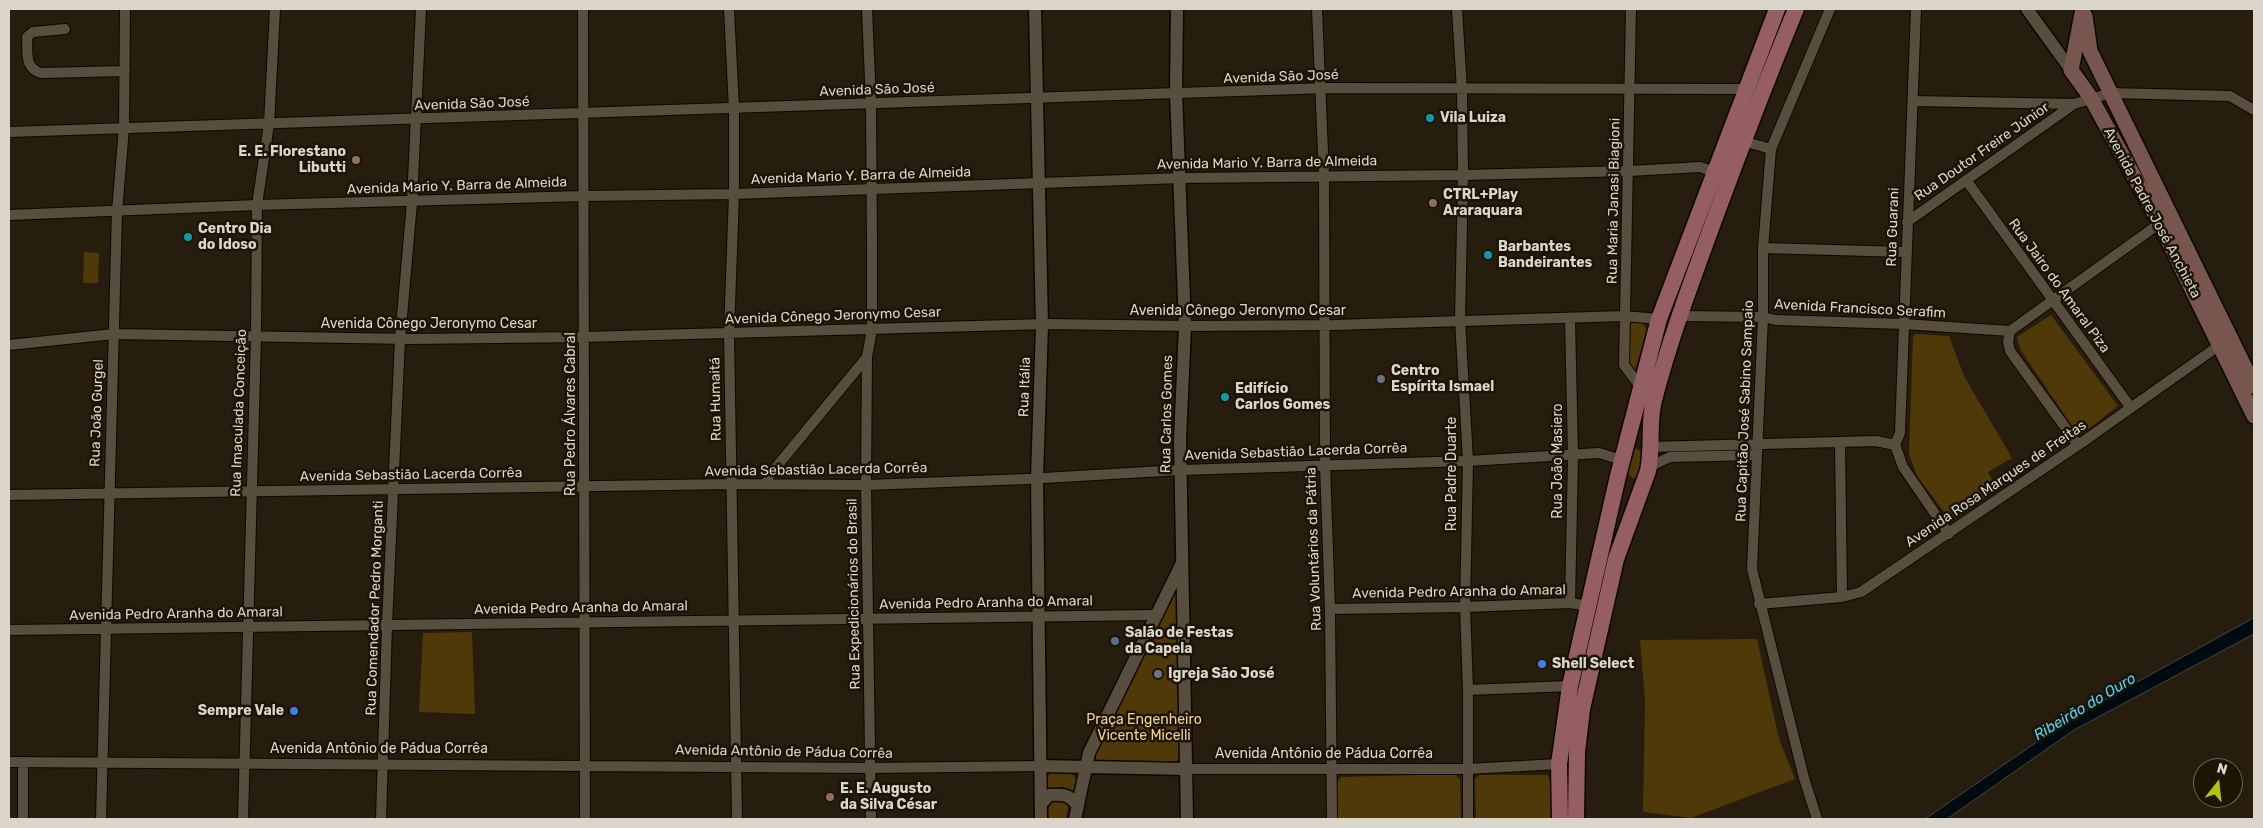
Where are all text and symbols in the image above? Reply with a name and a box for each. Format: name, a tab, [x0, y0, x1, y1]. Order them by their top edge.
street label: Avenida São José	[1223, 67, 1339, 87]
street label: Avenida São José	[819, 80, 935, 100]
street label: Avenida São José	[414, 94, 530, 114]
street label: Rua Doutor Freire Júnior	[1911, 99, 2053, 205]
place label: Vila Luiza	[1440, 110, 1506, 126]
marker: Vila Luiza	[1424, 112, 1436, 124]
street label: Rua Maria Janasi Biagioni	[1604, 118, 1624, 284]
street label: Avenida Padre José Anchieta	[2100, 125, 2204, 301]
place label: E. E. Florestano Libutti	[238, 144, 346, 176]
street label: Avenida Mario Y. Barra de Almeida	[1157, 153, 1377, 173]
marker: E. E. Florestano Libutti	[350, 154, 362, 166]
street label: Avenida Mario Y. Barra de Almeida	[751, 164, 971, 188]
street label: Avenida Mario Y. Barra de Almeida	[347, 174, 567, 198]
place label: CTRL+Play Araraquara	[1443, 187, 1523, 220]
street label: Rua Guarani	[1883, 187, 1903, 267]
marker: CTRL+Play Araraquara	[1427, 197, 1439, 209]
street label: Rua Jairo do Amaral Piza	[2005, 216, 2113, 356]
place label: Centro Dia do Idoso	[198, 221, 272, 253]
marker: Centro Dia do Idoso	[182, 231, 194, 243]
place label: Barbantes Bandeirantes	[1498, 239, 1592, 272]
marker: Barbantes Bandeirantes	[1482, 249, 1494, 261]
street label: Avenida Francisco Serafim	[1774, 296, 1946, 322]
street label: Rua Capitão José Sabino Sampaio	[1733, 300, 1757, 522]
street label: Avenida Cônego Jeronymo Cesar	[1130, 303, 1346, 319]
street label: Avenida Cônego Jeronymo Cesar	[725, 304, 941, 328]
street label: Avenida Cônego Jeronymo Cesar	[321, 316, 537, 332]
street label: Rua Imaculada Conceição	[228, 329, 250, 497]
street label: Rua Pedro Álvares Cabral	[563, 332, 579, 496]
street label: Rua Carlos Gomes	[1158, 355, 1176, 473]
street label: Rua Humaitá	[707, 357, 725, 441]
street label: Rua Itália	[1016, 357, 1034, 417]
street label: Rua João Gurgel	[87, 359, 107, 467]
place label: Centro Espírita Ismael	[1391, 363, 1494, 396]
marker: Centro Espírita Ismael	[1375, 373, 1387, 385]
place label: Edifício Carlos Gomes	[1235, 381, 1330, 414]
marker: Edifício Carlos Gomes	[1219, 391, 1231, 403]
street label: Rua João Masiero	[1550, 403, 1566, 519]
street label: Rua Padre Duarte	[1444, 417, 1460, 531]
street label: Avenida Rosa Marques de Freitas	[1902, 417, 2090, 551]
street label: Avenida Sebastião Lacerda Corrêa	[1184, 440, 1408, 464]
street label: Avenida Sebastião Lacerda Corrêa	[705, 460, 927, 480]
street label: Avenida Sebastião Lacerda Corrêa	[300, 465, 522, 485]
street label: Rua Voluntários da Pátria	[1303, 467, 1325, 631]
street label: Rua Expedicionários do Brasil	[844, 498, 864, 690]
street label: Rua Comendador Pedro Morganti	[363, 500, 387, 716]
street label: Avenida Pedro Aranha do Amaral	[1352, 582, 1566, 602]
street label: Avenida Pedro Aranha do Amaral	[879, 593, 1093, 613]
street label: Avenida Pedro Aranha do Amaral	[474, 598, 688, 618]
street label: Avenida Pedro Aranha do Amaral	[69, 604, 283, 624]
place label: Salão de Festas da Capela	[1125, 625, 1234, 658]
marker: Salão de Festas da Capela	[1109, 635, 1121, 647]
place label: Shell Select	[1552, 656, 1634, 672]
marker: Shell Select	[1536, 658, 1548, 670]
place label: Igreja São José	[1168, 666, 1275, 682]
marker: Igreja São José	[1152, 668, 1164, 680]
water label: Ribeirão do Ouro	[2031, 669, 2139, 745]
place label: Sempre Vale	[198, 703, 284, 719]
marker: Sempre Vale	[288, 705, 300, 717]
park label: Praça Engenheiro Vicente Micelli	[1086, 712, 1202, 744]
street label: Avenida Antônio de Pádua Corrêa	[270, 741, 488, 757]
street label: Avenida Antônio de Pádua Corrêa	[675, 742, 893, 762]
street label: Avenida Antônio de Pádua Corrêa	[1215, 746, 1433, 762]
north arrow	[2193, 758, 2243, 808]
text: N	[2215, 759, 2229, 779]
place label: E. E. Augusto da Silva César	[840, 781, 937, 814]
marker: E. E. Augusto da Silva César	[824, 791, 836, 803]

